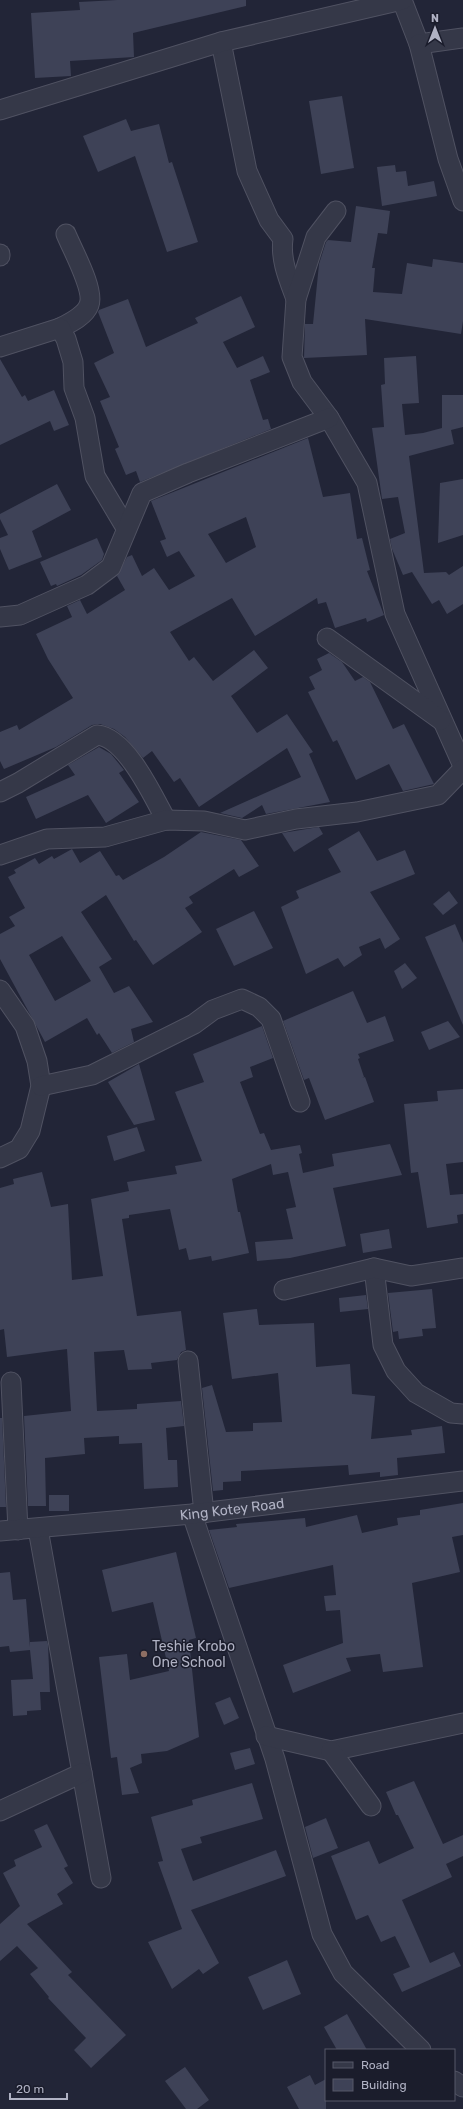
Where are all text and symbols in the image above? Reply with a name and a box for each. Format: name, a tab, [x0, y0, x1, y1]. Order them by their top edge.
north arrow	[415, 8, 455, 48]
text: N	[431, 12, 439, 25]
street label: King Kotey Road	[179, 1495, 285, 1524]
place label: Teshie Krobo One School	[152, 1638, 235, 1671]
marker: Teshie Krobo One School	[139, 1649, 149, 1659]
legend	[325, 2049, 455, 2101]
text: Road	[361, 2058, 389, 2072]
scale bar	[10, 2075, 67, 2101]
text: Building	[361, 2078, 407, 2092]
text: 20 m	[16, 2082, 44, 2096]

